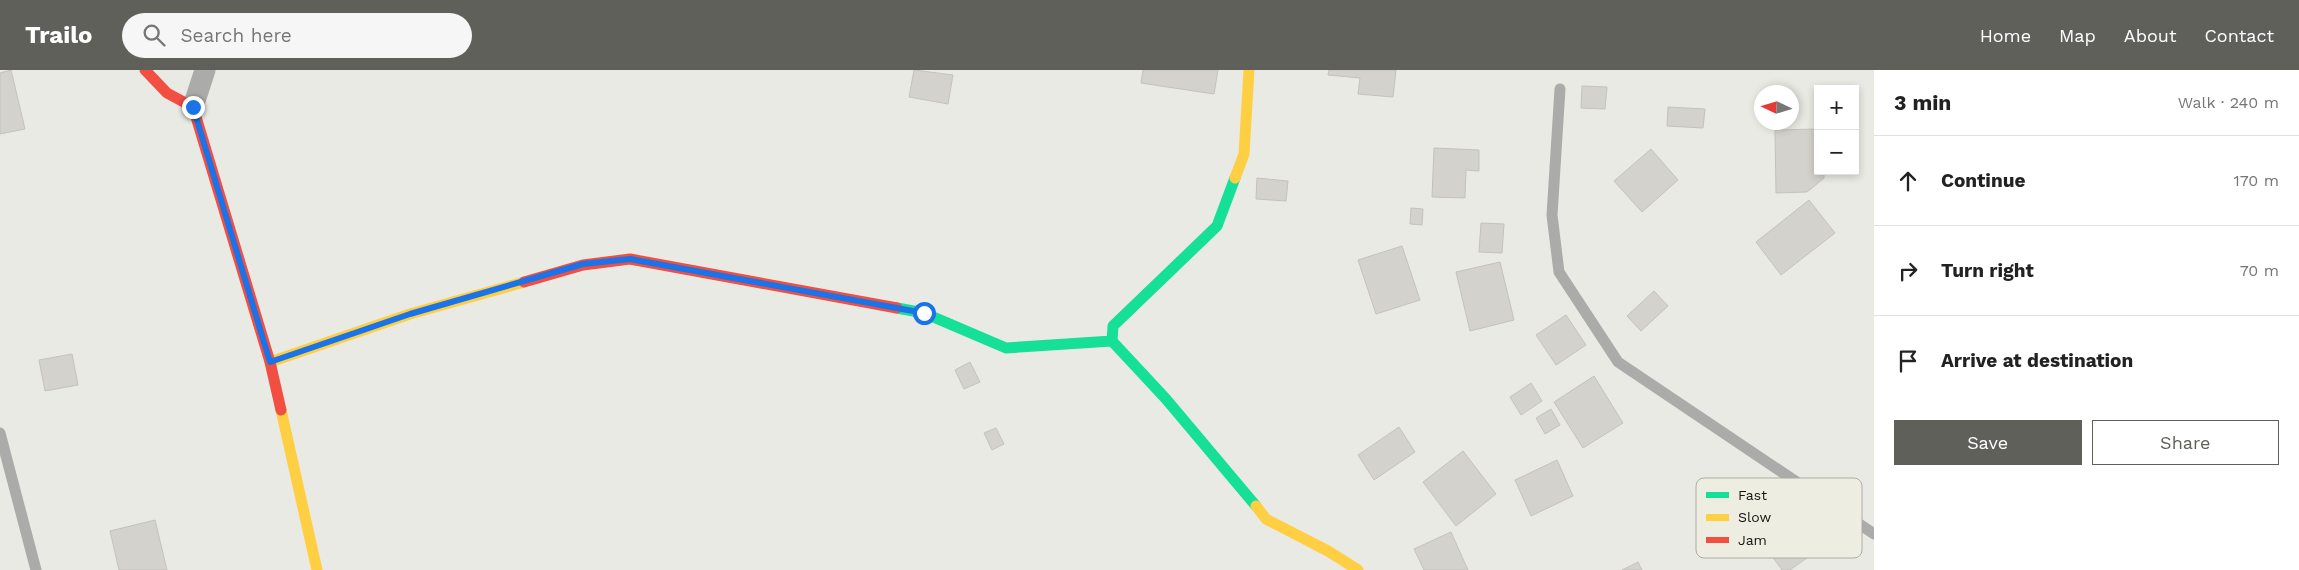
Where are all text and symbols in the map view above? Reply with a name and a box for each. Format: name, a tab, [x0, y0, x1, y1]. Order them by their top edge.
search box	[122, 13, 472, 58]
text: Trailo	[25, 21, 92, 49]
icon: search	[140, 21, 168, 49]
text: Search here	[180, 24, 292, 47]
text: Home	[1980, 25, 2031, 46]
text: Map	[2059, 25, 2096, 46]
text: About	[2124, 25, 2176, 46]
text: Contact	[2204, 25, 2274, 46]
north arrow	[1754, 85, 1799, 130]
map controls	[1814, 85, 1859, 175]
button: +	[1814, 85, 1859, 130]
text: 3 min	[1894, 90, 1951, 115]
text: Walk · 240 m	[2178, 93, 2279, 112]
route end	[182, 96, 205, 119]
button: −	[1814, 130, 1859, 175]
icon: ahead	[1894, 167, 1922, 195]
text: Continue	[1941, 169, 2025, 192]
text: 170 m	[2233, 171, 2279, 190]
icon: right	[1894, 257, 1922, 285]
text: Turn right	[1941, 259, 2034, 282]
text: 70 m	[2240, 261, 2279, 280]
route start	[913, 302, 936, 325]
icon: arrive	[1894, 347, 1922, 375]
text: Arrive at destination	[1941, 349, 2133, 372]
button: Save	[1894, 420, 2082, 465]
button: Share	[2092, 420, 2279, 465]
legend	[1696, 478, 1862, 558]
text: Fast	[1738, 487, 1767, 503]
text: Slow	[1738, 509, 1771, 525]
text: Jam	[1738, 532, 1767, 548]

